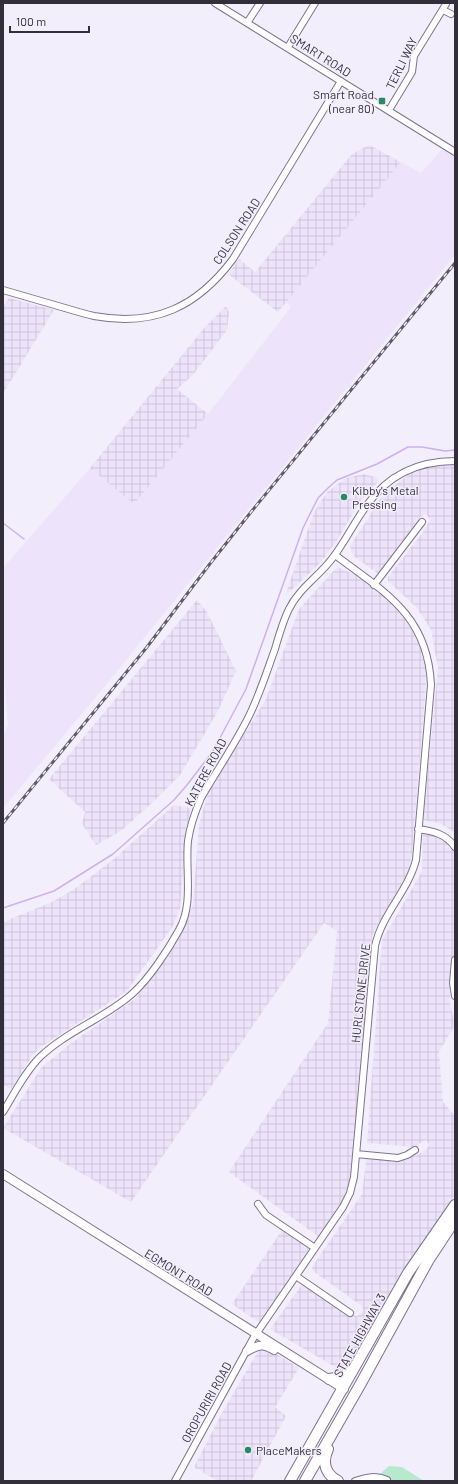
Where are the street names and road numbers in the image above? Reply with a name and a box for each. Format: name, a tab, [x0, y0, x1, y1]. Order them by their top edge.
street label: SMART ROAD	[288, 31, 354, 79]
street label: TERLI WAY	[382, 34, 420, 91]
street label: COLSON ROAD	[209, 195, 263, 267]
street label: KATERE ROAD	[181, 736, 229, 808]
street label: HURLSTONE DRIVE	[348, 943, 372, 1043]
street label: EGMONT ROAD	[142, 1246, 216, 1298]
street label: STATE HIGHWAY 3	[330, 1291, 388, 1379]
street label: OROPURIRI ROAD	[178, 1359, 234, 1445]

